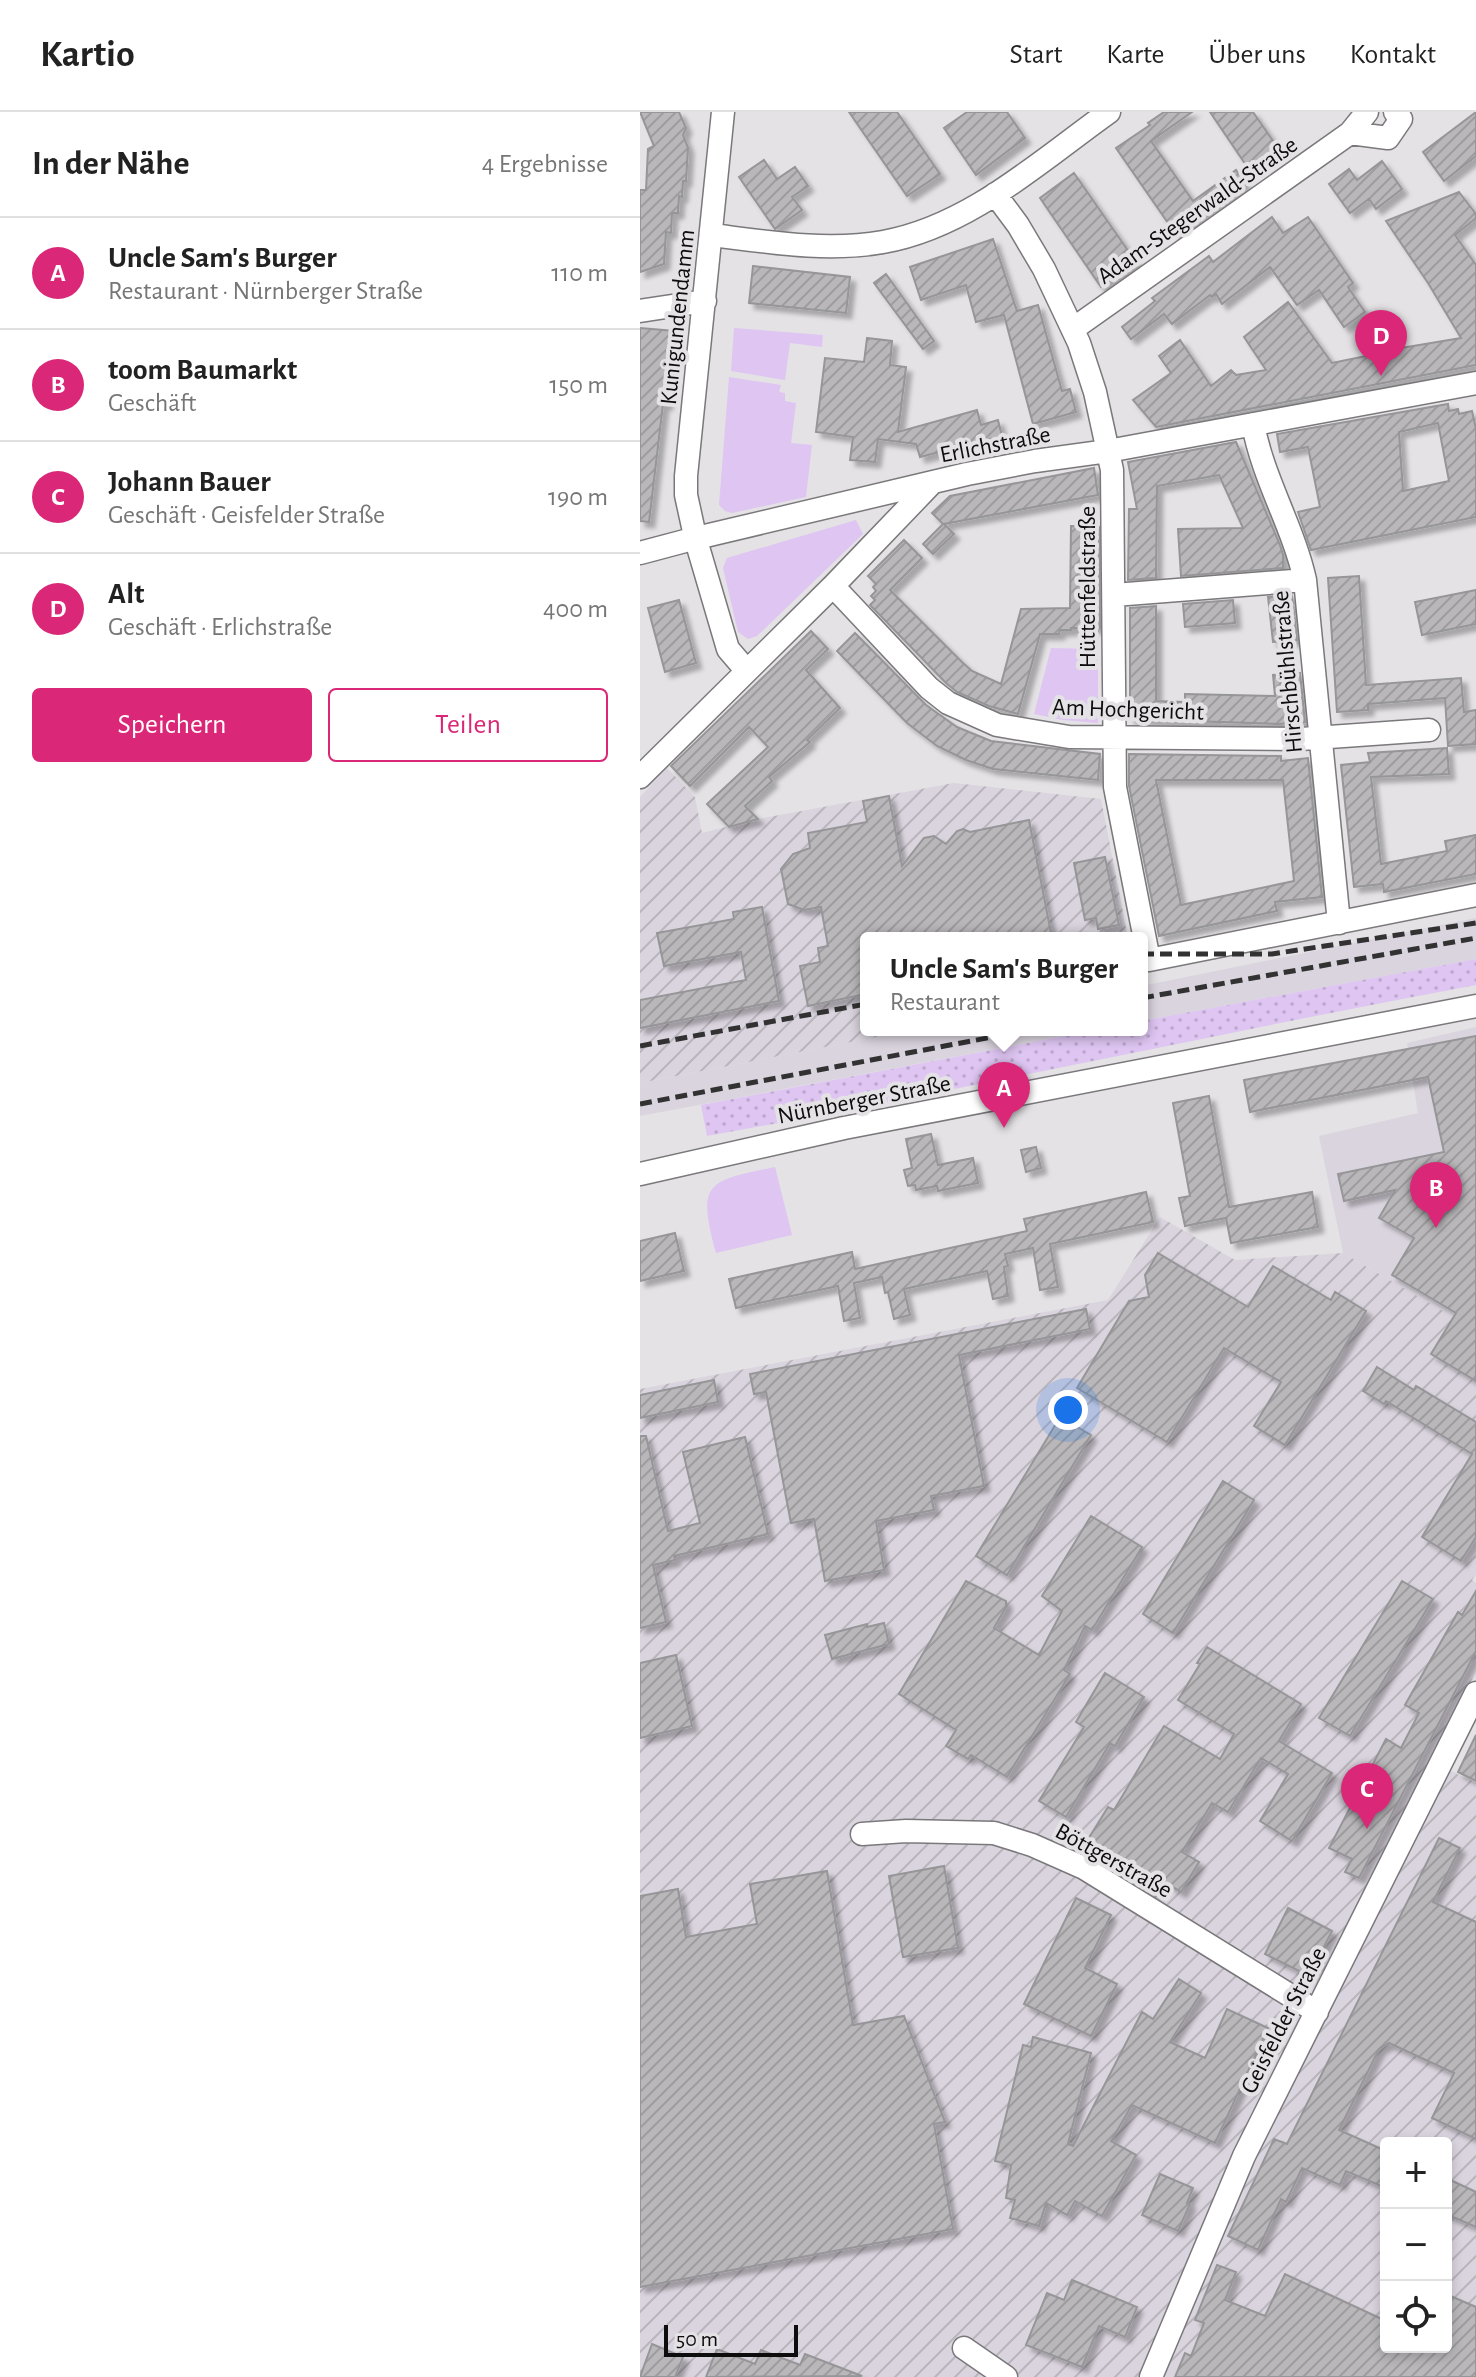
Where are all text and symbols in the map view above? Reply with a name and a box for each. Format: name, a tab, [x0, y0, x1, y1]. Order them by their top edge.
text: Kartio	[40, 36, 135, 74]
text: Start	[1010, 41, 1062, 69]
text: Karte	[1106, 41, 1165, 69]
text: Über uns	[1209, 41, 1306, 69]
text: Kontakt	[1350, 41, 1436, 69]
street label: Adam-Stegerwald-Straße	[1093, 133, 1302, 289]
text: In der Nähe	[32, 147, 189, 181]
text: 4 Ergebnisse	[482, 151, 608, 177]
street label: Kunigundendamm	[657, 228, 699, 406]
text: Uncle Sam's Burger	[108, 243, 337, 273]
text: A	[50, 260, 66, 286]
text: 110 m	[551, 260, 608, 286]
text: Restaurant · Nürnberger Straße	[108, 278, 423, 304]
pin: D	[1355, 310, 1407, 376]
text: toom Baumarkt	[108, 355, 297, 385]
text: B	[50, 372, 66, 398]
text: 150 m	[549, 372, 608, 398]
text: Geschäft	[108, 390, 196, 416]
street label: Erlichstraße	[938, 423, 1052, 467]
text: Johann Bauer	[108, 467, 271, 497]
text: C	[51, 484, 65, 510]
text: 190 m	[548, 484, 608, 510]
text: Geschäft · Geisfelder Straße	[108, 502, 385, 528]
street label: Hüttenfeldstraße	[1076, 506, 1100, 668]
text: Alt	[108, 579, 144, 609]
street label: Hirschbühlstraße	[1269, 590, 1307, 754]
text: D	[49, 596, 67, 622]
text: 400 m	[543, 596, 608, 622]
text: Geschäft · Erlichstraße	[108, 614, 332, 640]
button: Speichern	[32, 688, 312, 762]
button: Teilen	[328, 688, 608, 762]
street label: Am Hochgericht	[1052, 695, 1205, 725]
popup	[860, 932, 1148, 1036]
text: Uncle Sam's Burger	[890, 954, 1118, 984]
text: Restaurant	[890, 989, 1000, 1015]
pin: A	[978, 1062, 1030, 1128]
street label: Nürnberger Straße	[776, 1071, 953, 1129]
pin: B	[1410, 1162, 1462, 1228]
your location	[1048, 1390, 1088, 1430]
pin: C	[1341, 1763, 1393, 1829]
street label: Böttgerstraße	[1051, 1819, 1176, 1903]
street label: Geisfelder Straße	[1237, 1943, 1331, 2097]
map controls	[1380, 2137, 1452, 2353]
button: +	[1380, 2137, 1452, 2209]
button: −	[1380, 2209, 1452, 2281]
button: locate	[1380, 2281, 1452, 2353]
scale bar	[664, 2321, 798, 2357]
text: 50 m	[676, 2328, 718, 2350]

